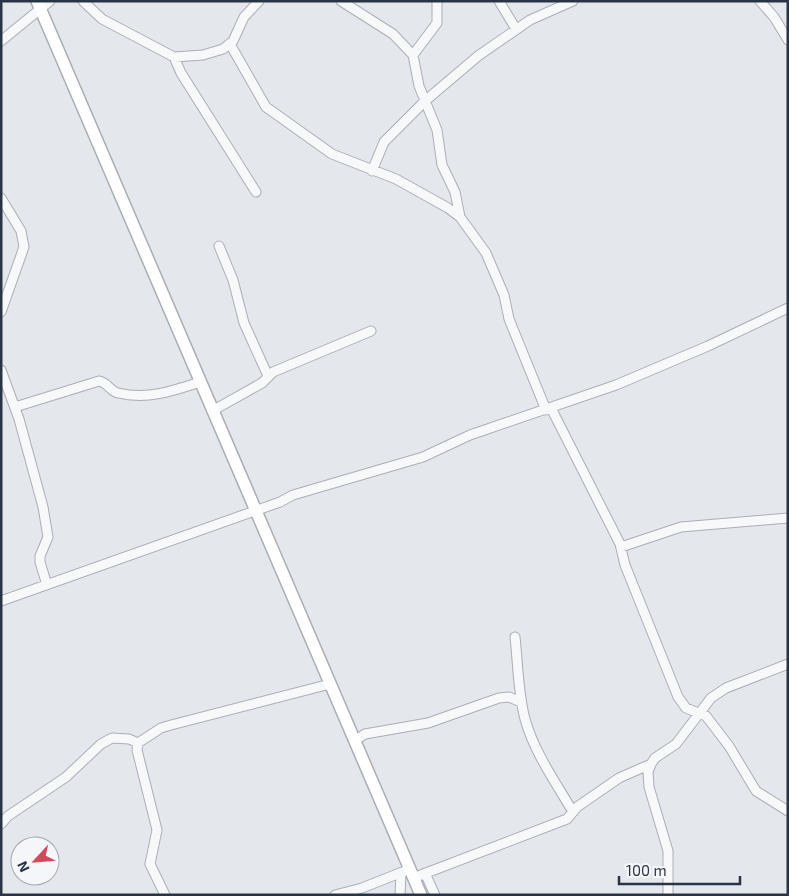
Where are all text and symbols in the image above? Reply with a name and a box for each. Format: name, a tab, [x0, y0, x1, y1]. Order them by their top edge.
north arrow	[10, 836, 60, 886]
scale bar	[619, 854, 740, 886]
text: N	[13, 859, 33, 875]
text: 100 m	[626, 861, 667, 879]

